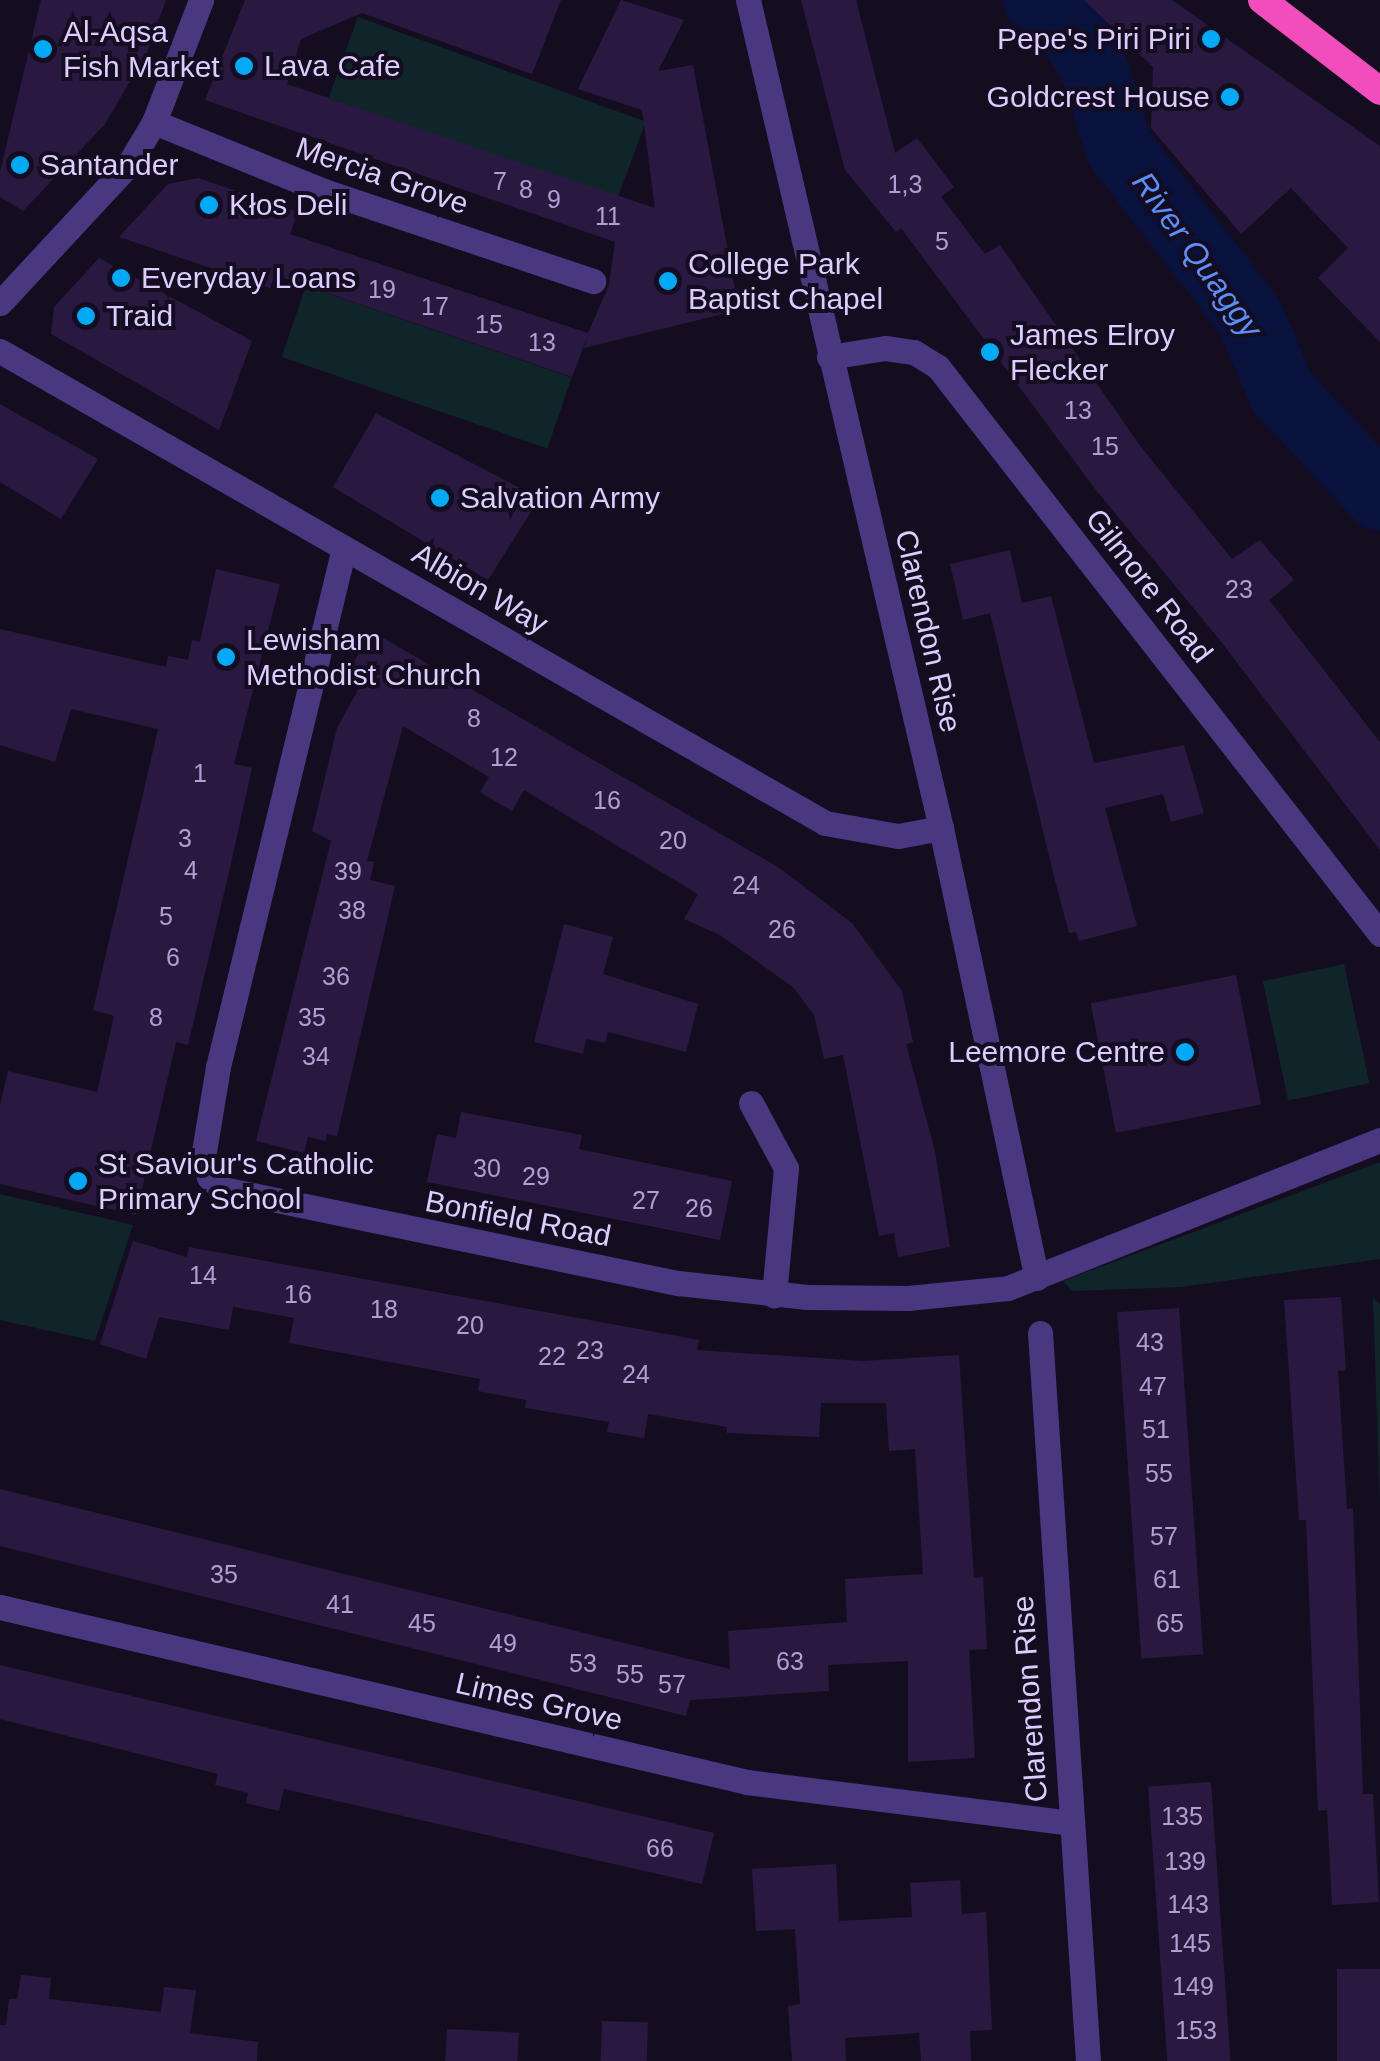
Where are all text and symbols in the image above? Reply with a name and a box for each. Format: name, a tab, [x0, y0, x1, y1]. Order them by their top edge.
place label: Al-Aqsa Fish Market	[63, 14, 220, 84]
place label: Pepe's Piri Piri	[997, 21, 1191, 57]
marker: Pepe's Piri Piri	[1200, 28, 1222, 50]
marker: Al-Aqsa Fish Market	[32, 38, 54, 60]
place label: Lava Cafe	[264, 48, 401, 84]
marker: Lava Cafe	[233, 55, 255, 77]
place label: Goldcrest House	[987, 79, 1210, 115]
marker: Goldcrest House	[1219, 86, 1241, 108]
street label: Mercia Grove	[291, 130, 473, 222]
place label: Santander	[40, 147, 178, 183]
marker: Santander	[9, 154, 31, 176]
water label: River Quaggy	[1124, 165, 1270, 345]
house number: 7	[493, 166, 507, 196]
house number: 1,3	[888, 169, 922, 199]
house number: 8	[519, 174, 533, 204]
house number: 9	[547, 184, 561, 214]
place label: Kłos Deli	[229, 187, 347, 223]
marker: Kłos Deli	[198, 194, 220, 216]
house number: 11	[595, 201, 621, 231]
house number: 5	[935, 226, 949, 256]
place label: College Park Baptist Chapel	[688, 246, 883, 316]
place label: Everyday Loans	[141, 260, 356, 296]
marker: Everyday Loans	[110, 267, 132, 289]
marker: College Park Baptist Chapel	[657, 270, 679, 292]
house number: 19	[368, 274, 396, 304]
house number: 17	[421, 291, 449, 321]
place label: Traid	[106, 298, 173, 334]
marker: Traid	[75, 305, 97, 327]
house number: 15	[475, 309, 503, 339]
place label: James Elroy Flecker	[1010, 317, 1175, 388]
house number: 13	[528, 327, 556, 357]
marker: James Elroy Flecker	[979, 341, 1001, 363]
house number: 13	[1064, 395, 1092, 425]
house number: 15	[1091, 431, 1119, 461]
place label: Salvation Army	[460, 480, 662, 516]
marker: Salvation Army	[429, 487, 451, 509]
street label: Gilmore Road	[1078, 502, 1220, 670]
street label: Clarendon Rise	[887, 526, 969, 736]
street label: Albion Way	[406, 536, 554, 642]
house number: 23	[1225, 574, 1253, 604]
place label: Lewisham Methodist Church	[246, 622, 481, 692]
marker: Lewisham Methodist Church	[215, 646, 237, 668]
house number: 8	[467, 703, 481, 733]
house number: 12	[490, 742, 518, 772]
house number: 1	[193, 758, 207, 788]
house number: 16	[593, 785, 621, 815]
house number: 3	[178, 823, 192, 853]
house number: 20	[659, 825, 687, 855]
house number: 4	[184, 855, 198, 885]
house number: 39	[334, 856, 362, 886]
house number: 24	[732, 870, 760, 900]
house number: 38	[338, 895, 366, 925]
house number: 5	[159, 901, 173, 931]
house number: 26	[768, 914, 796, 944]
house number: 6	[166, 942, 180, 972]
house number: 36	[322, 961, 350, 991]
house number: 8	[149, 1002, 163, 1032]
house number: 35	[298, 1002, 326, 1032]
place label: Leemore Centre	[948, 1034, 1165, 1070]
house number: 34	[302, 1041, 330, 1071]
marker: Leemore Centre	[1174, 1041, 1196, 1063]
place label: St Saviour's Catholic Primary School	[98, 1146, 374, 1216]
house number: 30	[473, 1153, 501, 1183]
house number: 29	[522, 1161, 550, 1191]
marker: St Saviour's Catholic Primary School	[67, 1170, 89, 1192]
street label: Bonfield Road	[422, 1183, 614, 1255]
house number: 27	[632, 1185, 660, 1215]
house number: 26	[685, 1193, 713, 1223]
house number: 14	[189, 1260, 217, 1290]
house number: 16	[284, 1279, 312, 1309]
house number: 18	[370, 1294, 398, 1324]
house number: 20	[456, 1310, 484, 1340]
house number: 43	[1136, 1327, 1164, 1357]
house number: 23	[576, 1335, 604, 1365]
house number: 22	[538, 1341, 566, 1371]
house number: 24	[622, 1359, 650, 1389]
house number: 47	[1139, 1371, 1167, 1401]
house number: 51	[1142, 1414, 1170, 1444]
house number: 55	[1145, 1458, 1173, 1488]
house number: 57	[1150, 1521, 1178, 1551]
house number: 35	[210, 1559, 238, 1589]
house number: 61	[1153, 1564, 1181, 1594]
house number: 41	[326, 1589, 354, 1619]
street label: Clarendon Rise	[1005, 1595, 1055, 1803]
house number: 45	[408, 1608, 436, 1638]
house number: 65	[1156, 1608, 1184, 1638]
house number: 49	[489, 1628, 517, 1658]
house number: 63	[776, 1646, 804, 1676]
house number: 53	[569, 1648, 597, 1678]
house number: 55	[616, 1659, 644, 1689]
street label: Limes Grove	[452, 1665, 626, 1739]
house number: 57	[658, 1669, 686, 1699]
house number: 135	[1161, 1801, 1203, 1831]
house number: 66	[646, 1833, 674, 1863]
house number: 139	[1164, 1846, 1206, 1876]
house number: 143	[1167, 1889, 1209, 1919]
house number: 145	[1169, 1928, 1211, 1958]
house number: 149	[1172, 1971, 1214, 2001]
house number: 153	[1175, 2015, 1217, 2045]

